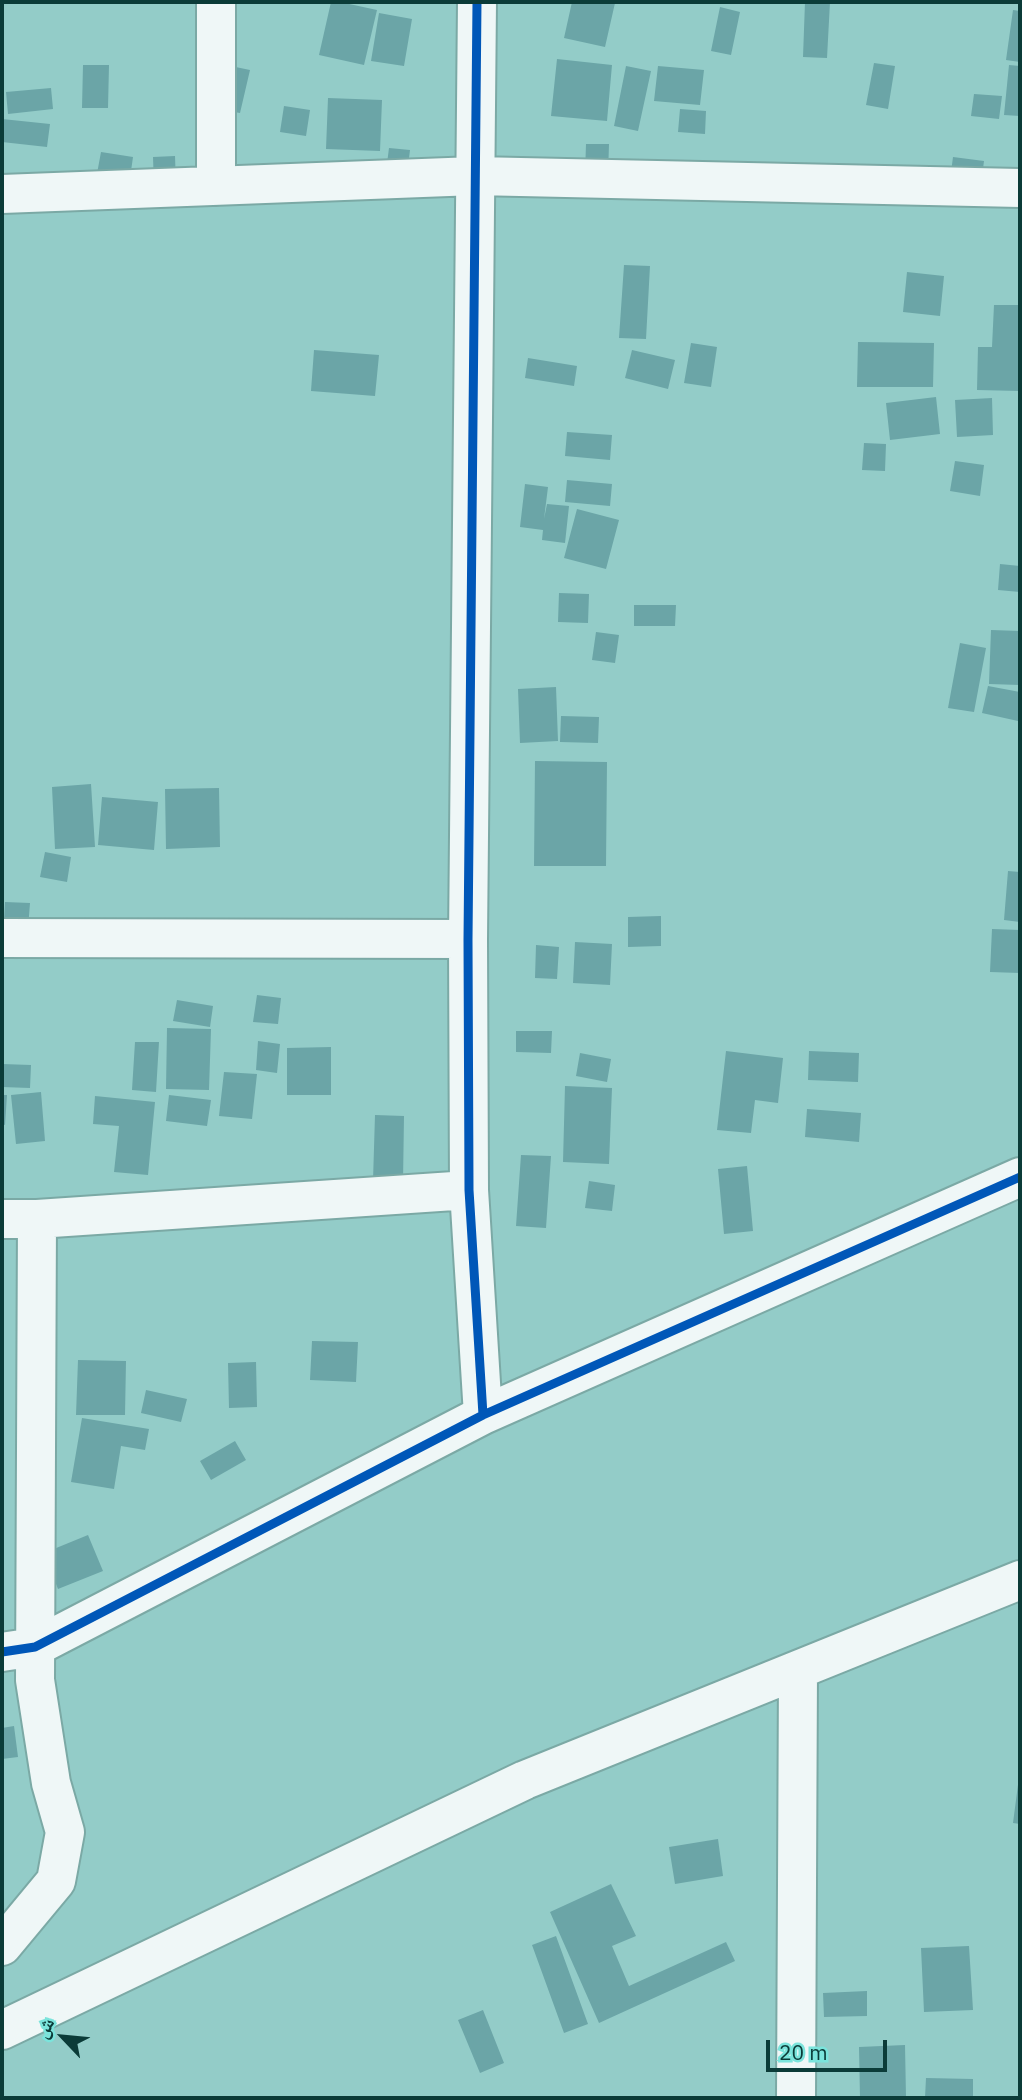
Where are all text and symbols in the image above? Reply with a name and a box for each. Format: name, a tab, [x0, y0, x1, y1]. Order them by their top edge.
north arrow	[28, 2002, 98, 2072]
text: ش	[29, 2013, 59, 2042]
scale bar	[770, 2026, 891, 2070]
text: 20 m	[779, 2038, 828, 2066]

